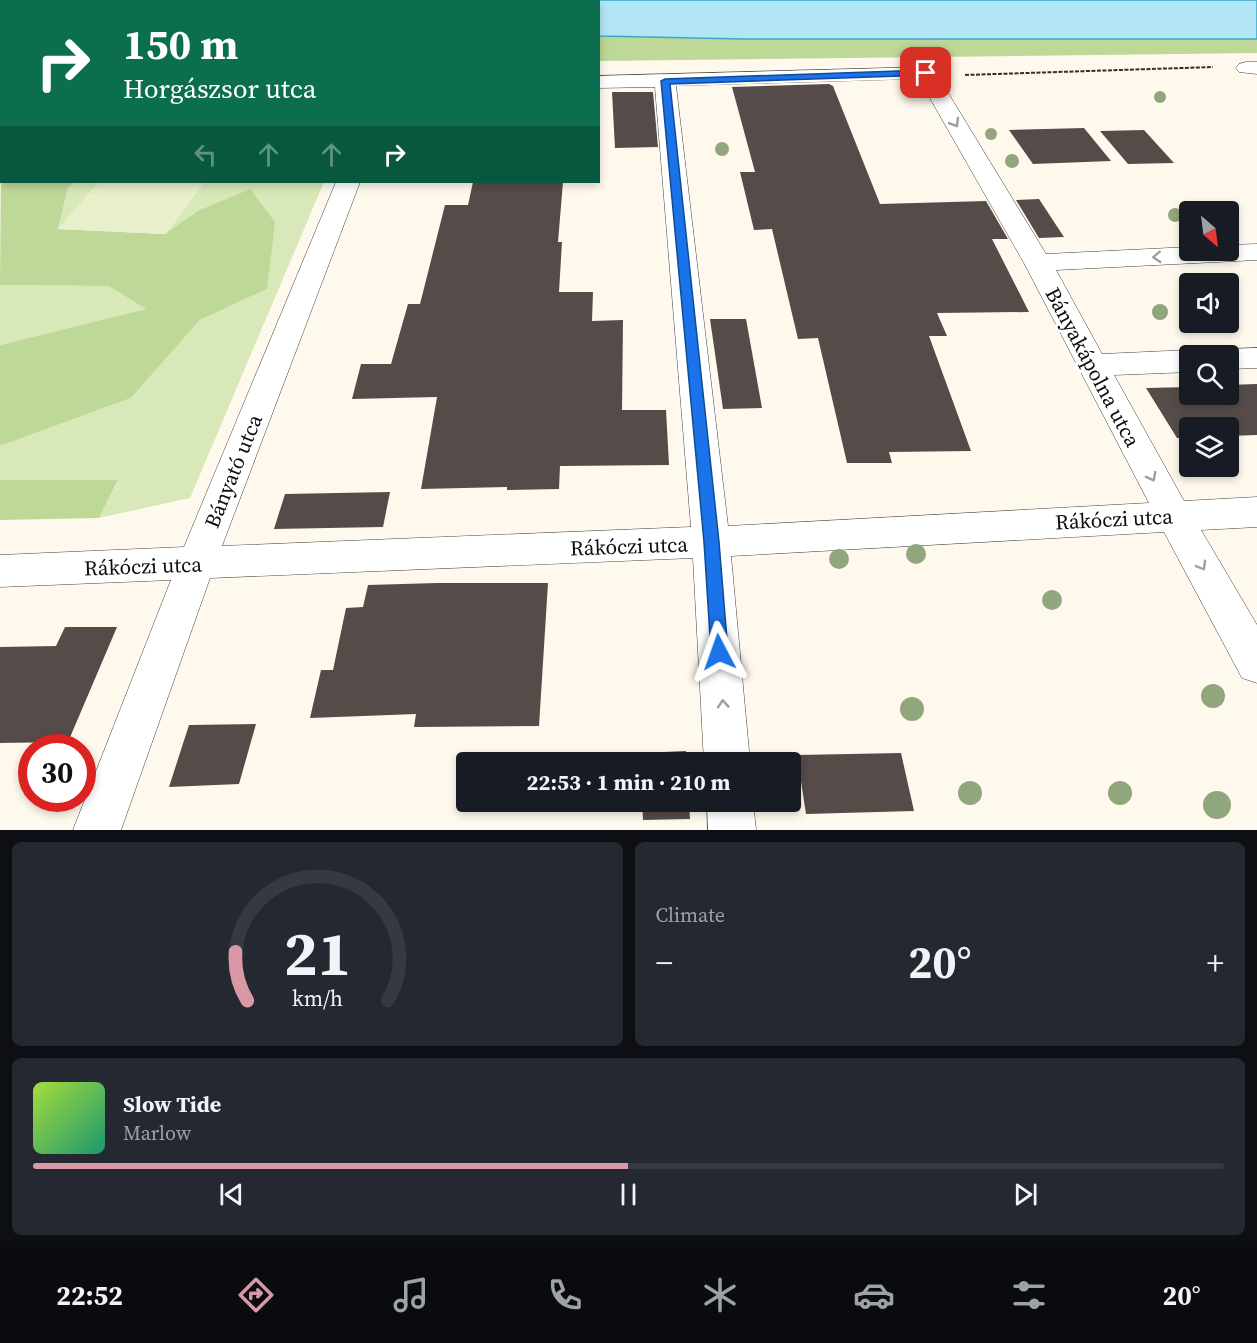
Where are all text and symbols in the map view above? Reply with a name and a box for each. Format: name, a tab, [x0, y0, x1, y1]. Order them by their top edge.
text: 150 m	[123, 15, 238, 73]
icon: right	[24, 24, 102, 102]
pin	[900, 47, 951, 98]
icon: arrive	[909, 56, 942, 89]
text: Horgászsor utca	[123, 70, 317, 107]
one-way arrow	[948, 117, 960, 127]
icon: left	[189, 138, 222, 171]
icon: ahead	[252, 138, 285, 171]
icon: ahead	[315, 138, 348, 171]
icon: right	[378, 138, 411, 171]
north arrow	[1179, 201, 1239, 261]
map controls	[1179, 201, 1239, 477]
one-way arrow	[1152, 250, 1161, 263]
button: sound	[1179, 273, 1239, 333]
street label: Bányakápolna utca	[1039, 282, 1147, 452]
button: search	[1179, 345, 1239, 405]
street label: Bányató utca	[197, 410, 269, 532]
button: layers	[1179, 417, 1239, 477]
one-way arrow	[1145, 471, 1156, 481]
street label: Rákóczi utca	[1054, 501, 1174, 537]
street label: Rákóczi utca	[570, 529, 689, 563]
street label: Rákóczi utca	[84, 549, 203, 583]
one-way arrow	[1194, 560, 1206, 570]
position arrow	[687, 620, 751, 684]
one-way arrow	[717, 699, 730, 708]
speed limit sign: 30	[18, 734, 96, 812]
text: 22:53 · 1 min · 210 m	[527, 767, 730, 797]
text: Climate	[656, 901, 725, 929]
text: 21	[283, 910, 351, 996]
text: 20°	[908, 931, 972, 993]
text: −	[656, 940, 673, 985]
text: +	[1206, 940, 1224, 985]
text: km/h	[292, 984, 343, 1013]
text: Slow Tide	[123, 1089, 221, 1119]
text: Marlow	[123, 1119, 191, 1147]
icon: previous	[215, 1178, 248, 1211]
icon: pause	[612, 1178, 645, 1211]
icon: next	[1009, 1178, 1042, 1211]
icon: directions	[235, 1274, 277, 1316]
icon: music	[390, 1274, 432, 1316]
icon: phone	[544, 1274, 586, 1316]
icon: climate	[699, 1274, 741, 1316]
icon: car	[853, 1274, 895, 1316]
icon: filters	[1008, 1274, 1050, 1316]
text: 22:52	[56, 1277, 123, 1314]
text: 20°	[1163, 1277, 1201, 1314]

